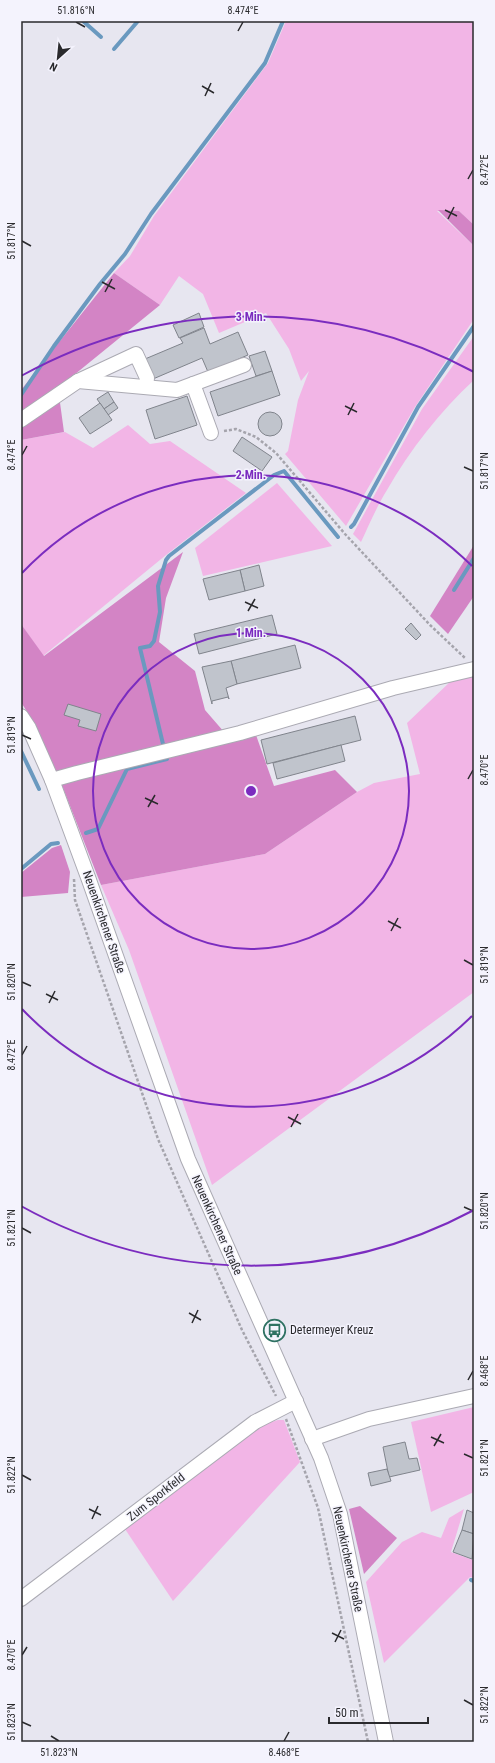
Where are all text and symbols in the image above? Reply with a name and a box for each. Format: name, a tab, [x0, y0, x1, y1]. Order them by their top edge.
text: 51.816°N	[57, 5, 95, 16]
text: 8.474°E	[227, 5, 259, 16]
north arrow	[38, 38, 78, 78]
text: N	[48, 59, 60, 74]
text: 8.472°E	[479, 154, 490, 186]
text: 51.817°N	[6, 222, 17, 260]
text: 3 Min.	[236, 310, 266, 324]
text: 8.474°E	[6, 439, 17, 471]
text: 51.817°N	[479, 452, 490, 490]
text: 2 Min.	[236, 468, 266, 482]
text: 1 Min.	[236, 626, 266, 640]
text: 51.819°N	[6, 716, 17, 754]
text: 8.470°E	[479, 754, 490, 786]
centre of rings	[244, 784, 258, 798]
street label: Neuenkirchener Straße	[80, 869, 128, 976]
text: 51.819°N	[479, 946, 490, 984]
text: 51.820°N	[6, 963, 17, 1001]
text: 8.472°E	[6, 1039, 17, 1071]
street label: Neuenkirchener Straße	[189, 1173, 245, 1277]
text: 51.820°N	[479, 1192, 490, 1230]
text: 51.821°N	[6, 1209, 17, 1247]
bus stop icon: Determeyer Kreuz	[261, 1317, 287, 1343]
place label: Determeyer Kreuz	[290, 1323, 374, 1337]
text: 8.468°E	[479, 1355, 490, 1387]
text: 51.821°N	[479, 1439, 490, 1477]
text: 51.822°N	[6, 1456, 17, 1494]
street label: Zum Sporkfeld	[125, 1470, 188, 1524]
street label: Neuenkirchener Straße	[330, 1505, 366, 1613]
text: 8.470°E	[6, 1639, 17, 1671]
text: 51.822°N	[479, 1686, 490, 1724]
scale bar	[329, 1699, 428, 1725]
text: 51.823°N	[6, 1703, 17, 1741]
text: 50 m	[335, 1706, 359, 1720]
text: 51.823°N	[40, 1747, 78, 1758]
text: 8.468°E	[268, 1747, 300, 1758]

